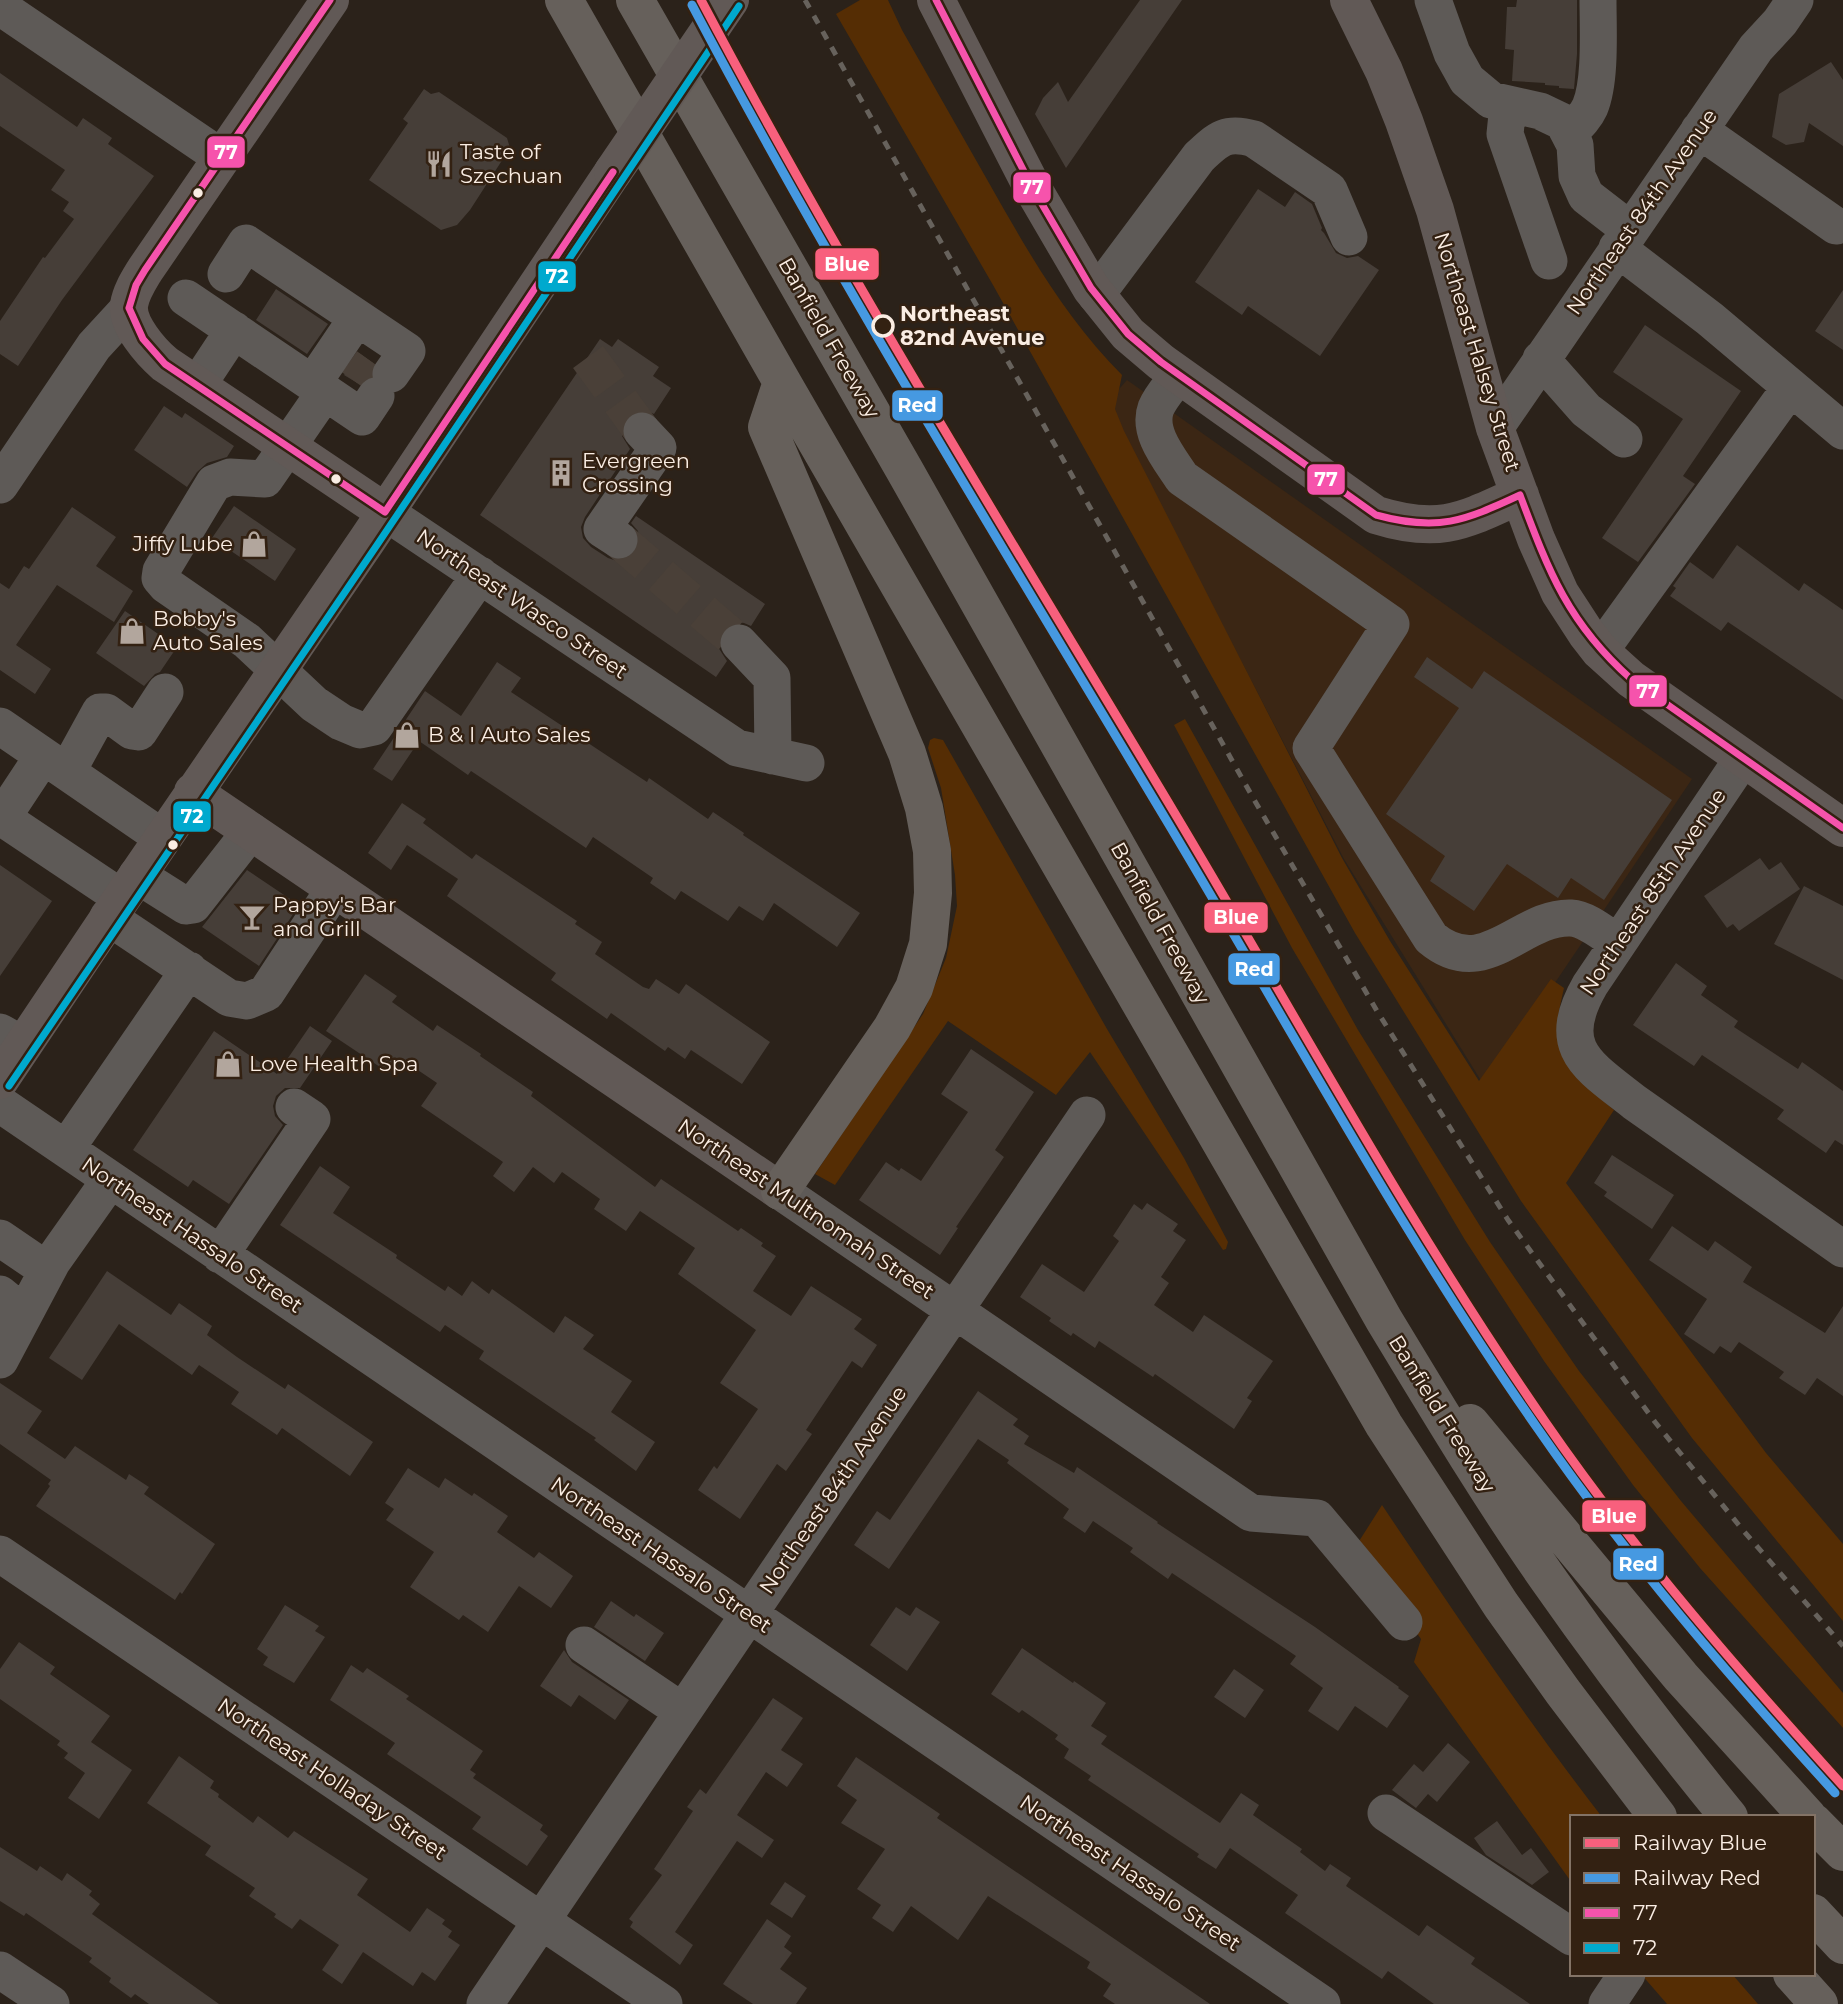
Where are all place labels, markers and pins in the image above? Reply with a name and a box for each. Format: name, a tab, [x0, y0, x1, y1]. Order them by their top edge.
place label: Taste of Szechuan	[460, 139, 563, 188]
restaurant icon: Taste of Szechuan	[424, 149, 454, 179]
unlabelled marker	[191, 186, 205, 200]
place label: Northeast 82nd Avenue	[900, 301, 1045, 350]
marker: Northeast 82nd Avenue	[872, 315, 894, 337]
place label: Evergreen Crossing	[582, 448, 690, 497]
building icon: Evergreen Crossing	[546, 458, 576, 488]
unlabelled marker	[329, 472, 343, 486]
shop icon: Jiffy Lube	[239, 529, 269, 559]
place label: Jiffy Lube	[132, 531, 233, 556]
place label: Bobby's Auto Sales	[153, 606, 263, 655]
shop icon: Bobby's Auto Sales	[117, 616, 147, 646]
shop icon: B & I Auto Sales	[392, 720, 422, 750]
place label: B & I Auto Sales	[428, 722, 590, 747]
unlabelled marker	[166, 838, 180, 852]
place label: Pappy's Bar and Grill	[273, 892, 396, 941]
bar icon: Pappy's Bar and Grill	[237, 902, 267, 932]
shop icon: Love Health Spa	[213, 1049, 243, 1079]
place label: Love Health Spa	[249, 1051, 418, 1076]

